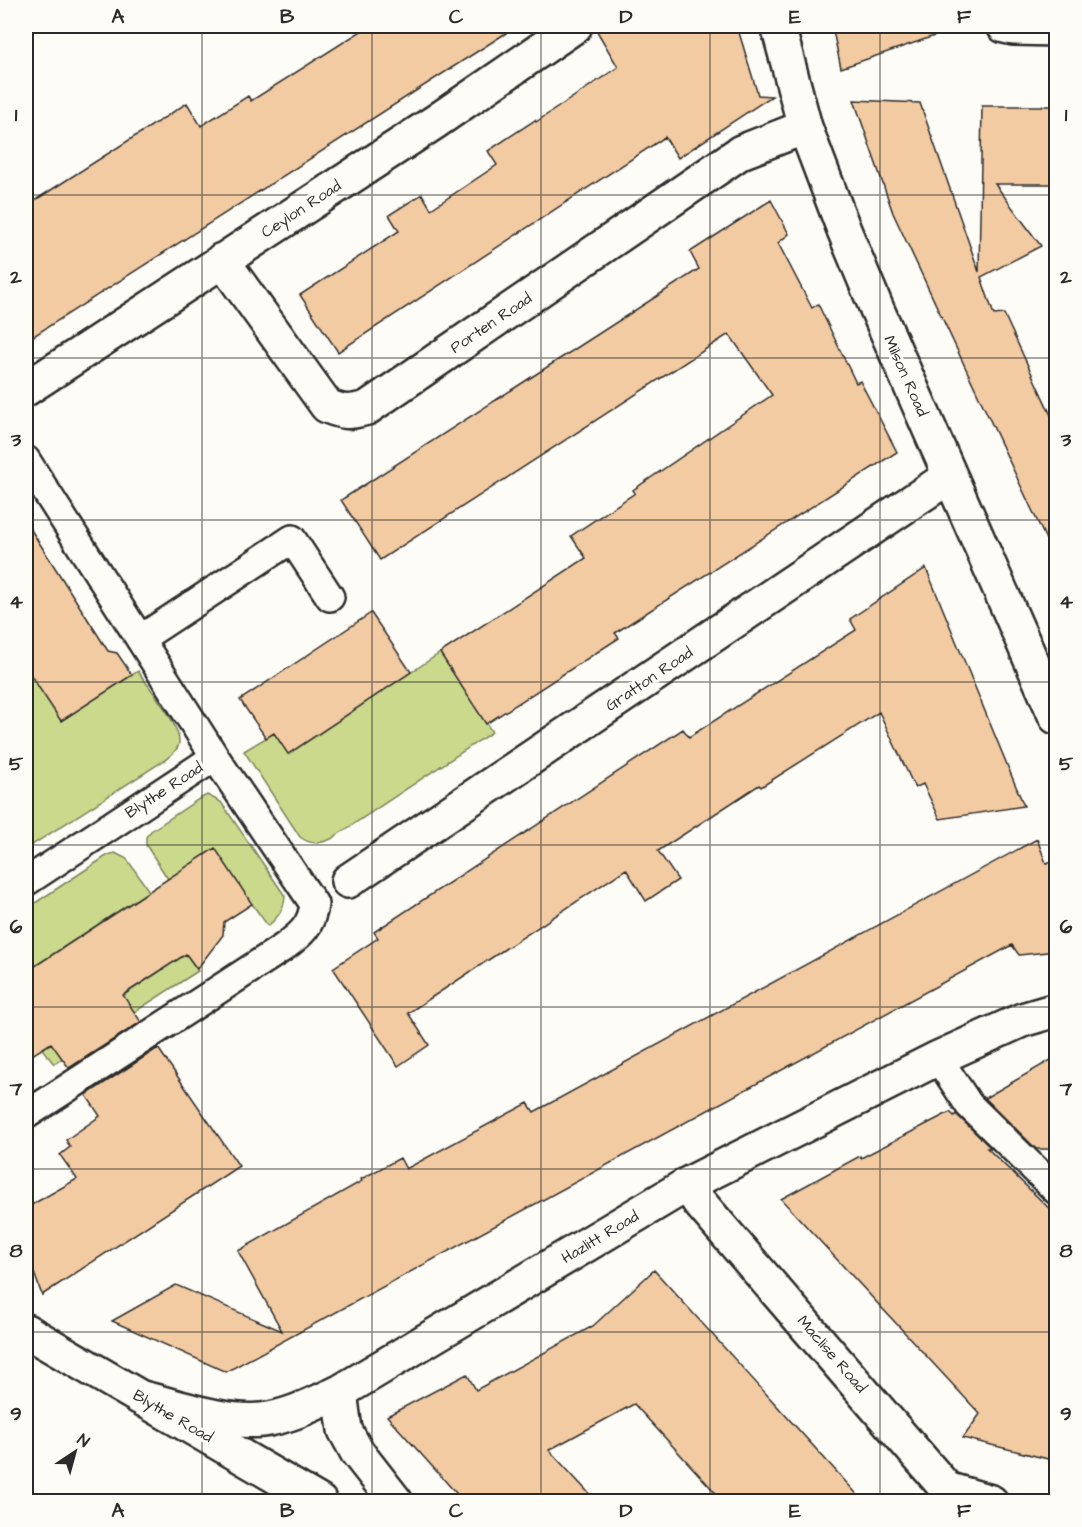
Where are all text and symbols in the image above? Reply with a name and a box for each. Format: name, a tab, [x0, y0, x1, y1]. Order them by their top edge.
text: A	[112, 3, 125, 31]
text: B	[280, 3, 295, 31]
text: C	[449, 3, 464, 31]
text: D	[620, 3, 633, 31]
text: E	[789, 3, 801, 31]
text: F	[957, 3, 972, 31]
text: 1	[15, 101, 18, 129]
text: 1	[1065, 101, 1068, 129]
street label: Ceylon Road	[257, 175, 346, 244]
text: 2	[9, 263, 22, 291]
text: 2	[1059, 263, 1072, 291]
street label: Porten Road	[446, 288, 536, 358]
street label: Milson Road	[878, 332, 934, 420]
text: 3	[10, 426, 22, 454]
text: 3	[1060, 426, 1072, 454]
text: 4	[9, 588, 23, 616]
text: 4	[1059, 588, 1073, 616]
street label: Gratton Road	[601, 642, 697, 716]
text: 5	[9, 750, 24, 778]
text: 5	[1059, 750, 1074, 778]
street label: Blythe Road	[121, 757, 208, 824]
text: 6	[10, 913, 23, 941]
text: 6	[1060, 913, 1073, 941]
text: 7	[9, 1075, 23, 1103]
text: 7	[1059, 1075, 1073, 1103]
street label: Hazlitt Road	[557, 1205, 643, 1269]
text: 8	[10, 1237, 23, 1265]
text: 8	[1060, 1237, 1073, 1265]
street label: Maclise Road	[792, 1310, 872, 1398]
street label: Blythe Road	[129, 1384, 217, 1449]
text: 9	[10, 1400, 22, 1428]
text: 9	[1060, 1400, 1072, 1428]
north arrow	[45, 1422, 105, 1482]
text: N	[73, 1429, 94, 1453]
text: A	[112, 1497, 125, 1525]
text: B	[280, 1497, 295, 1525]
text: C	[449, 1497, 464, 1525]
text: D	[620, 1497, 633, 1525]
text: E	[789, 1497, 801, 1525]
text: F	[957, 1497, 972, 1525]

